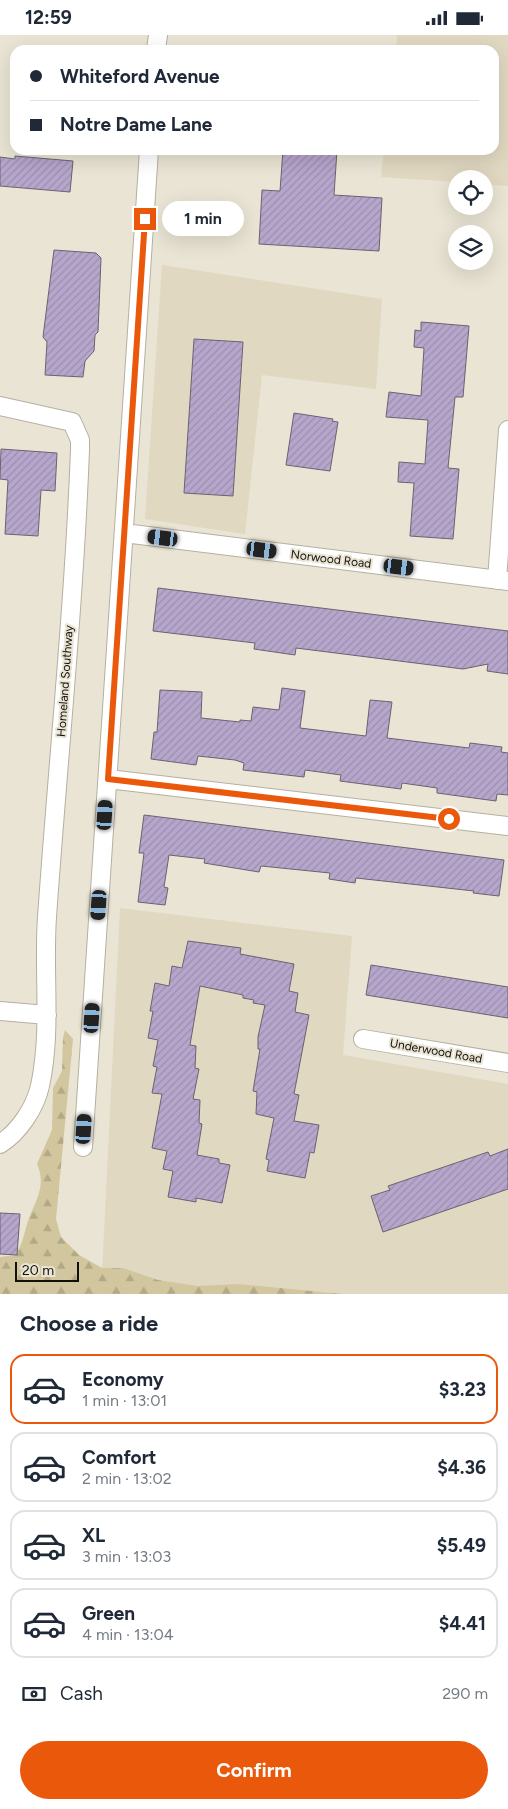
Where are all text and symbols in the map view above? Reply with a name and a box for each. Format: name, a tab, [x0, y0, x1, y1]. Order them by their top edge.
text: 12:59	[25, 6, 72, 29]
text: Whiteford Avenue	[60, 65, 220, 88]
text: Notre Dame Lane	[60, 113, 212, 136]
map controls	[448, 170, 493, 270]
button: locate	[448, 170, 493, 215]
callout: 1 min	[162, 201, 245, 237]
route end	[134, 208, 156, 230]
text: 1 min	[184, 209, 222, 228]
button: layers	[448, 225, 493, 270]
car	[147, 529, 178, 547]
car	[246, 541, 277, 559]
street label: Norwood Road	[290, 547, 372, 571]
car	[383, 558, 414, 576]
street label: Homeland Southway	[54, 624, 76, 737]
car	[96, 800, 113, 830]
route start	[438, 808, 460, 830]
car	[90, 890, 107, 920]
car	[83, 1003, 100, 1033]
street label: Underwood Road	[389, 1036, 483, 1066]
car	[75, 1114, 92, 1144]
scale bar	[15, 1259, 79, 1282]
text: 20 m	[22, 1262, 54, 1279]
text: Choose a ride	[20, 1310, 158, 1337]
icon: car	[22, 1367, 67, 1412]
text: Economy	[82, 1368, 164, 1391]
text: $3.23	[439, 1378, 486, 1401]
text: 1 min · 13:01	[82, 1391, 167, 1410]
icon: car	[22, 1445, 67, 1490]
text: Comfort	[82, 1446, 157, 1469]
text: $4.36	[437, 1456, 486, 1479]
text: 2 min · 13:02	[82, 1469, 172, 1488]
icon: car	[22, 1523, 67, 1568]
text: XL	[82, 1524, 105, 1547]
text: $5.49	[437, 1534, 486, 1557]
text: 3 min · 13:03	[82, 1547, 171, 1566]
icon: car	[22, 1601, 67, 1646]
text: Green	[82, 1602, 135, 1625]
text: $4.41	[439, 1612, 486, 1635]
text: 4 min · 13:04	[82, 1625, 174, 1644]
icon: cash	[20, 1680, 48, 1708]
text: Cash	[60, 1682, 103, 1705]
text: 290 m	[442, 1684, 488, 1703]
button: Confirm	[20, 1741, 488, 1799]

